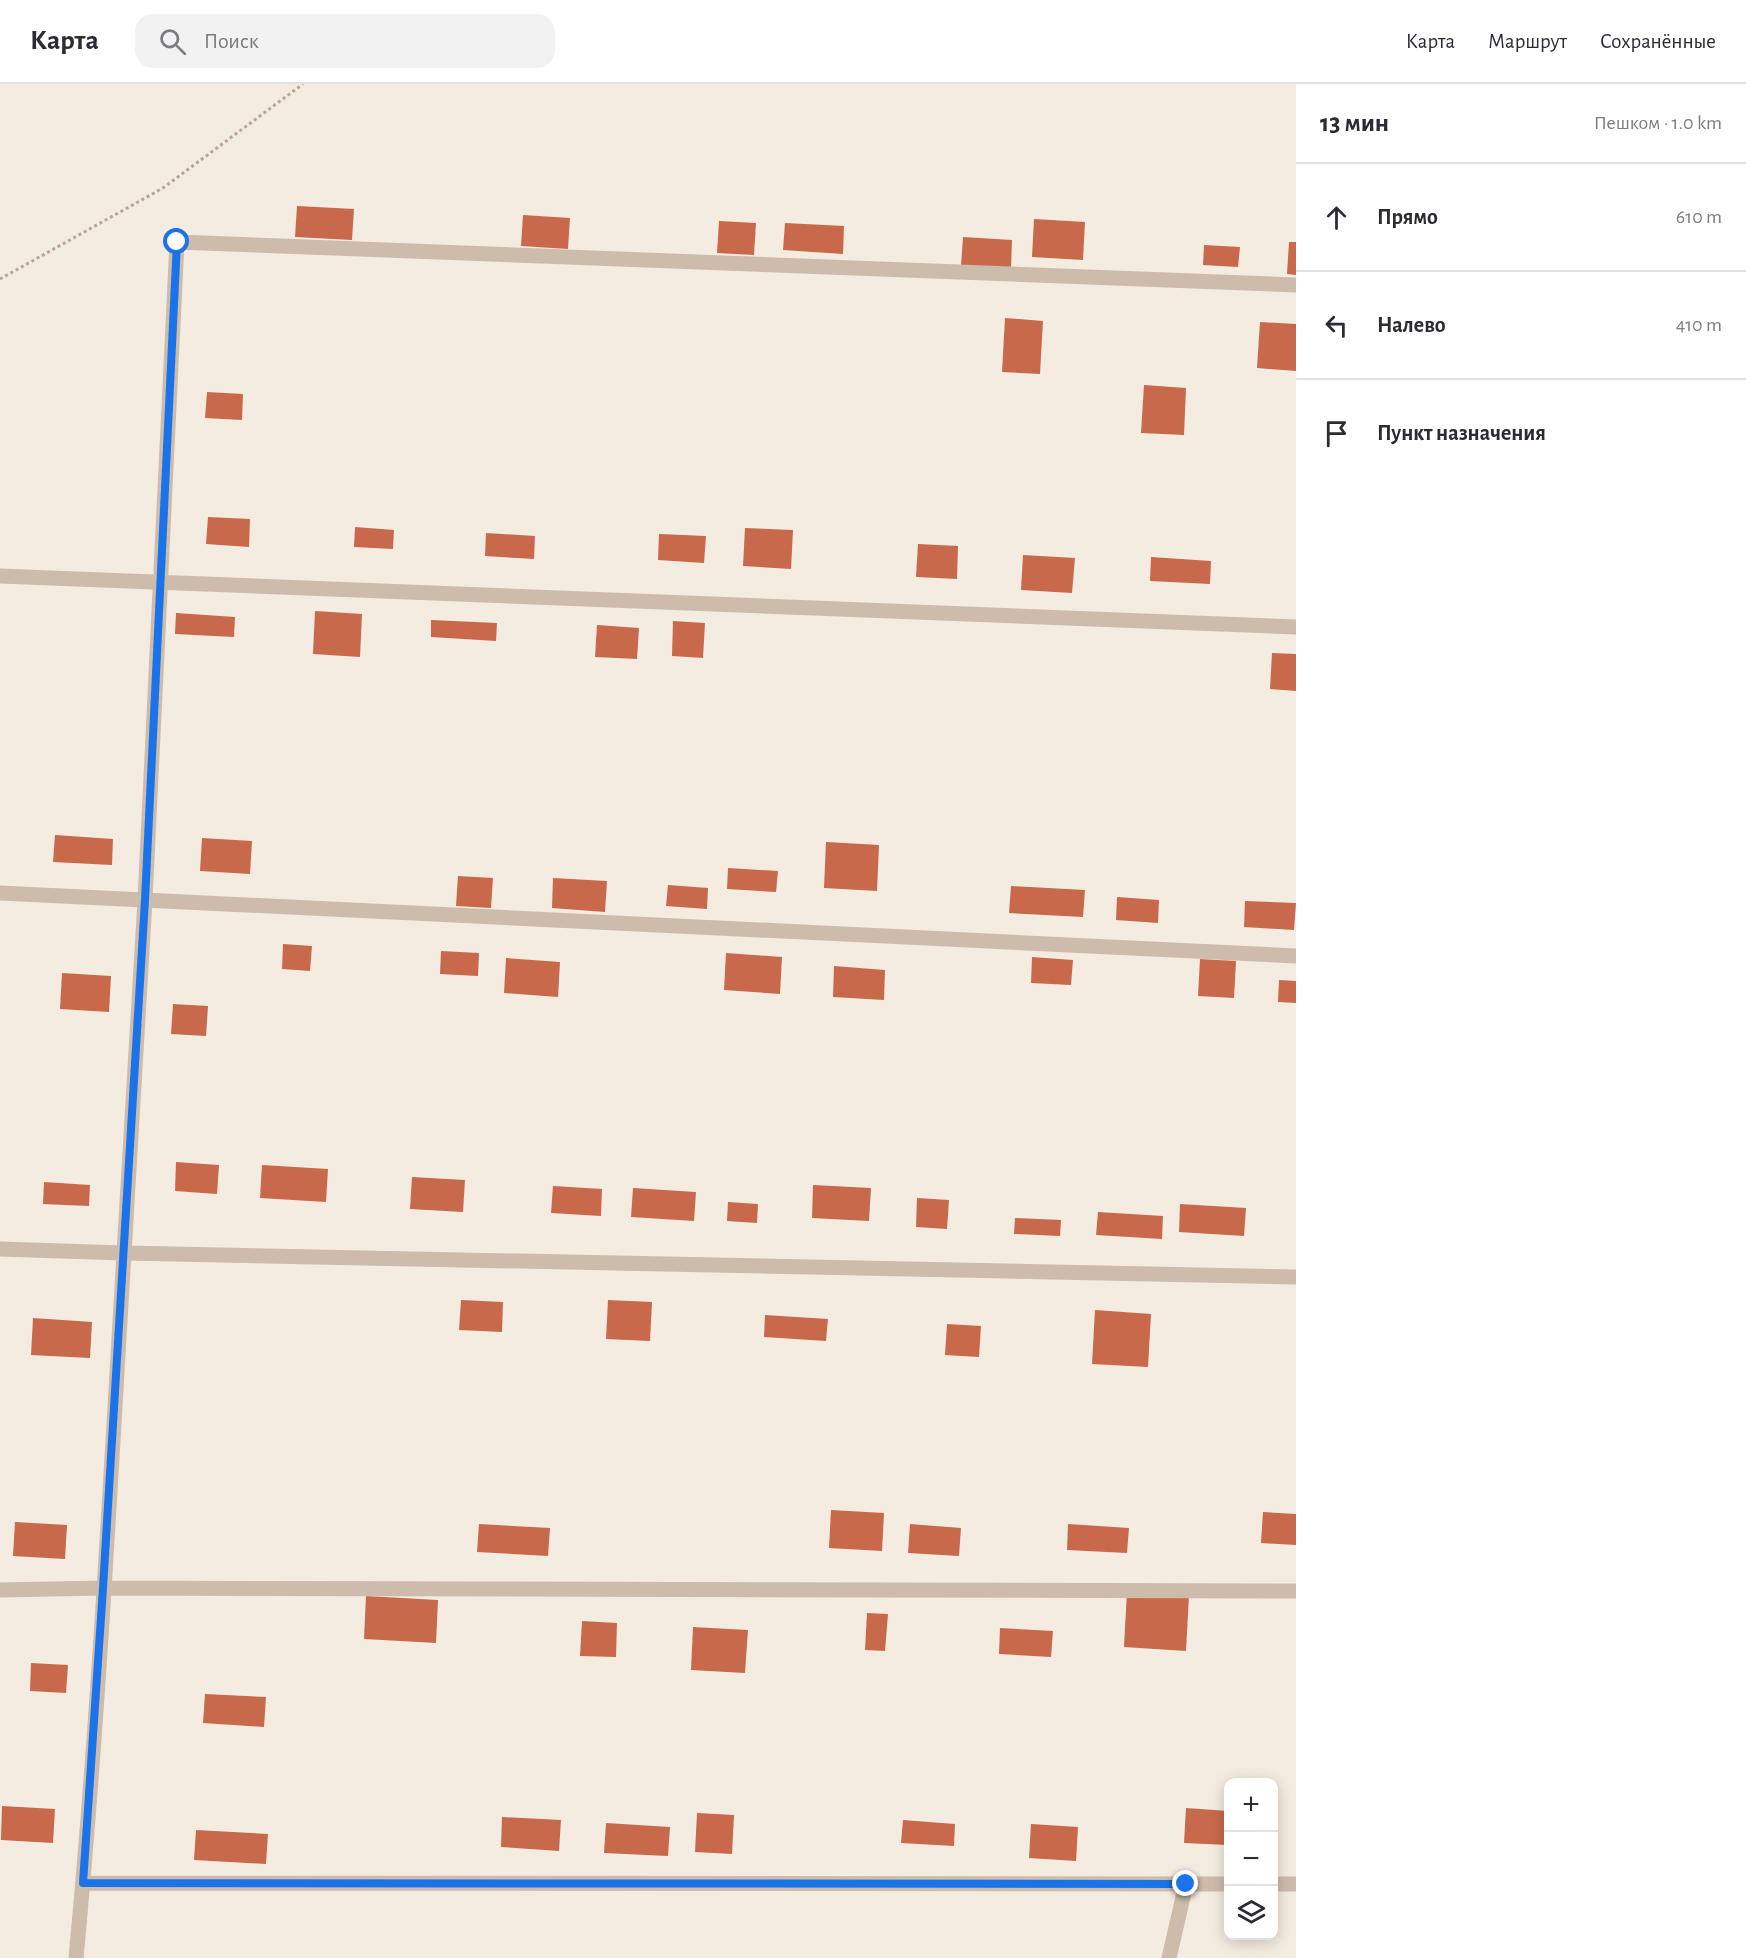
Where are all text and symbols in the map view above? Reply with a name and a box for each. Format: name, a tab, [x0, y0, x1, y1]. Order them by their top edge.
search box	[135, 14, 555, 68]
icon: search	[156, 25, 189, 58]
text: Карта	[30, 27, 99, 55]
text: Поиск	[204, 30, 259, 52]
text: Карта	[1406, 31, 1455, 52]
text: Маршрут	[1488, 31, 1567, 52]
text: Сохранённые	[1600, 31, 1716, 52]
text: 13 мин	[1320, 110, 1389, 136]
text: Пешком · 1.0 km	[1594, 113, 1722, 133]
icon: ahead	[1320, 201, 1353, 234]
text: Прямо	[1377, 206, 1438, 228]
text: 610 m	[1676, 207, 1722, 227]
route start	[163, 228, 189, 254]
icon: left	[1320, 309, 1353, 342]
text: Налево	[1377, 314, 1446, 336]
text: 410 m	[1676, 315, 1722, 335]
icon: arrive	[1320, 417, 1353, 450]
text: Пункт назначения	[1377, 422, 1546, 444]
map controls	[1224, 1778, 1278, 1940]
button: +	[1224, 1778, 1278, 1832]
button: −	[1224, 1832, 1278, 1886]
route end	[1172, 1870, 1198, 1896]
button: layers	[1224, 1886, 1278, 1940]

